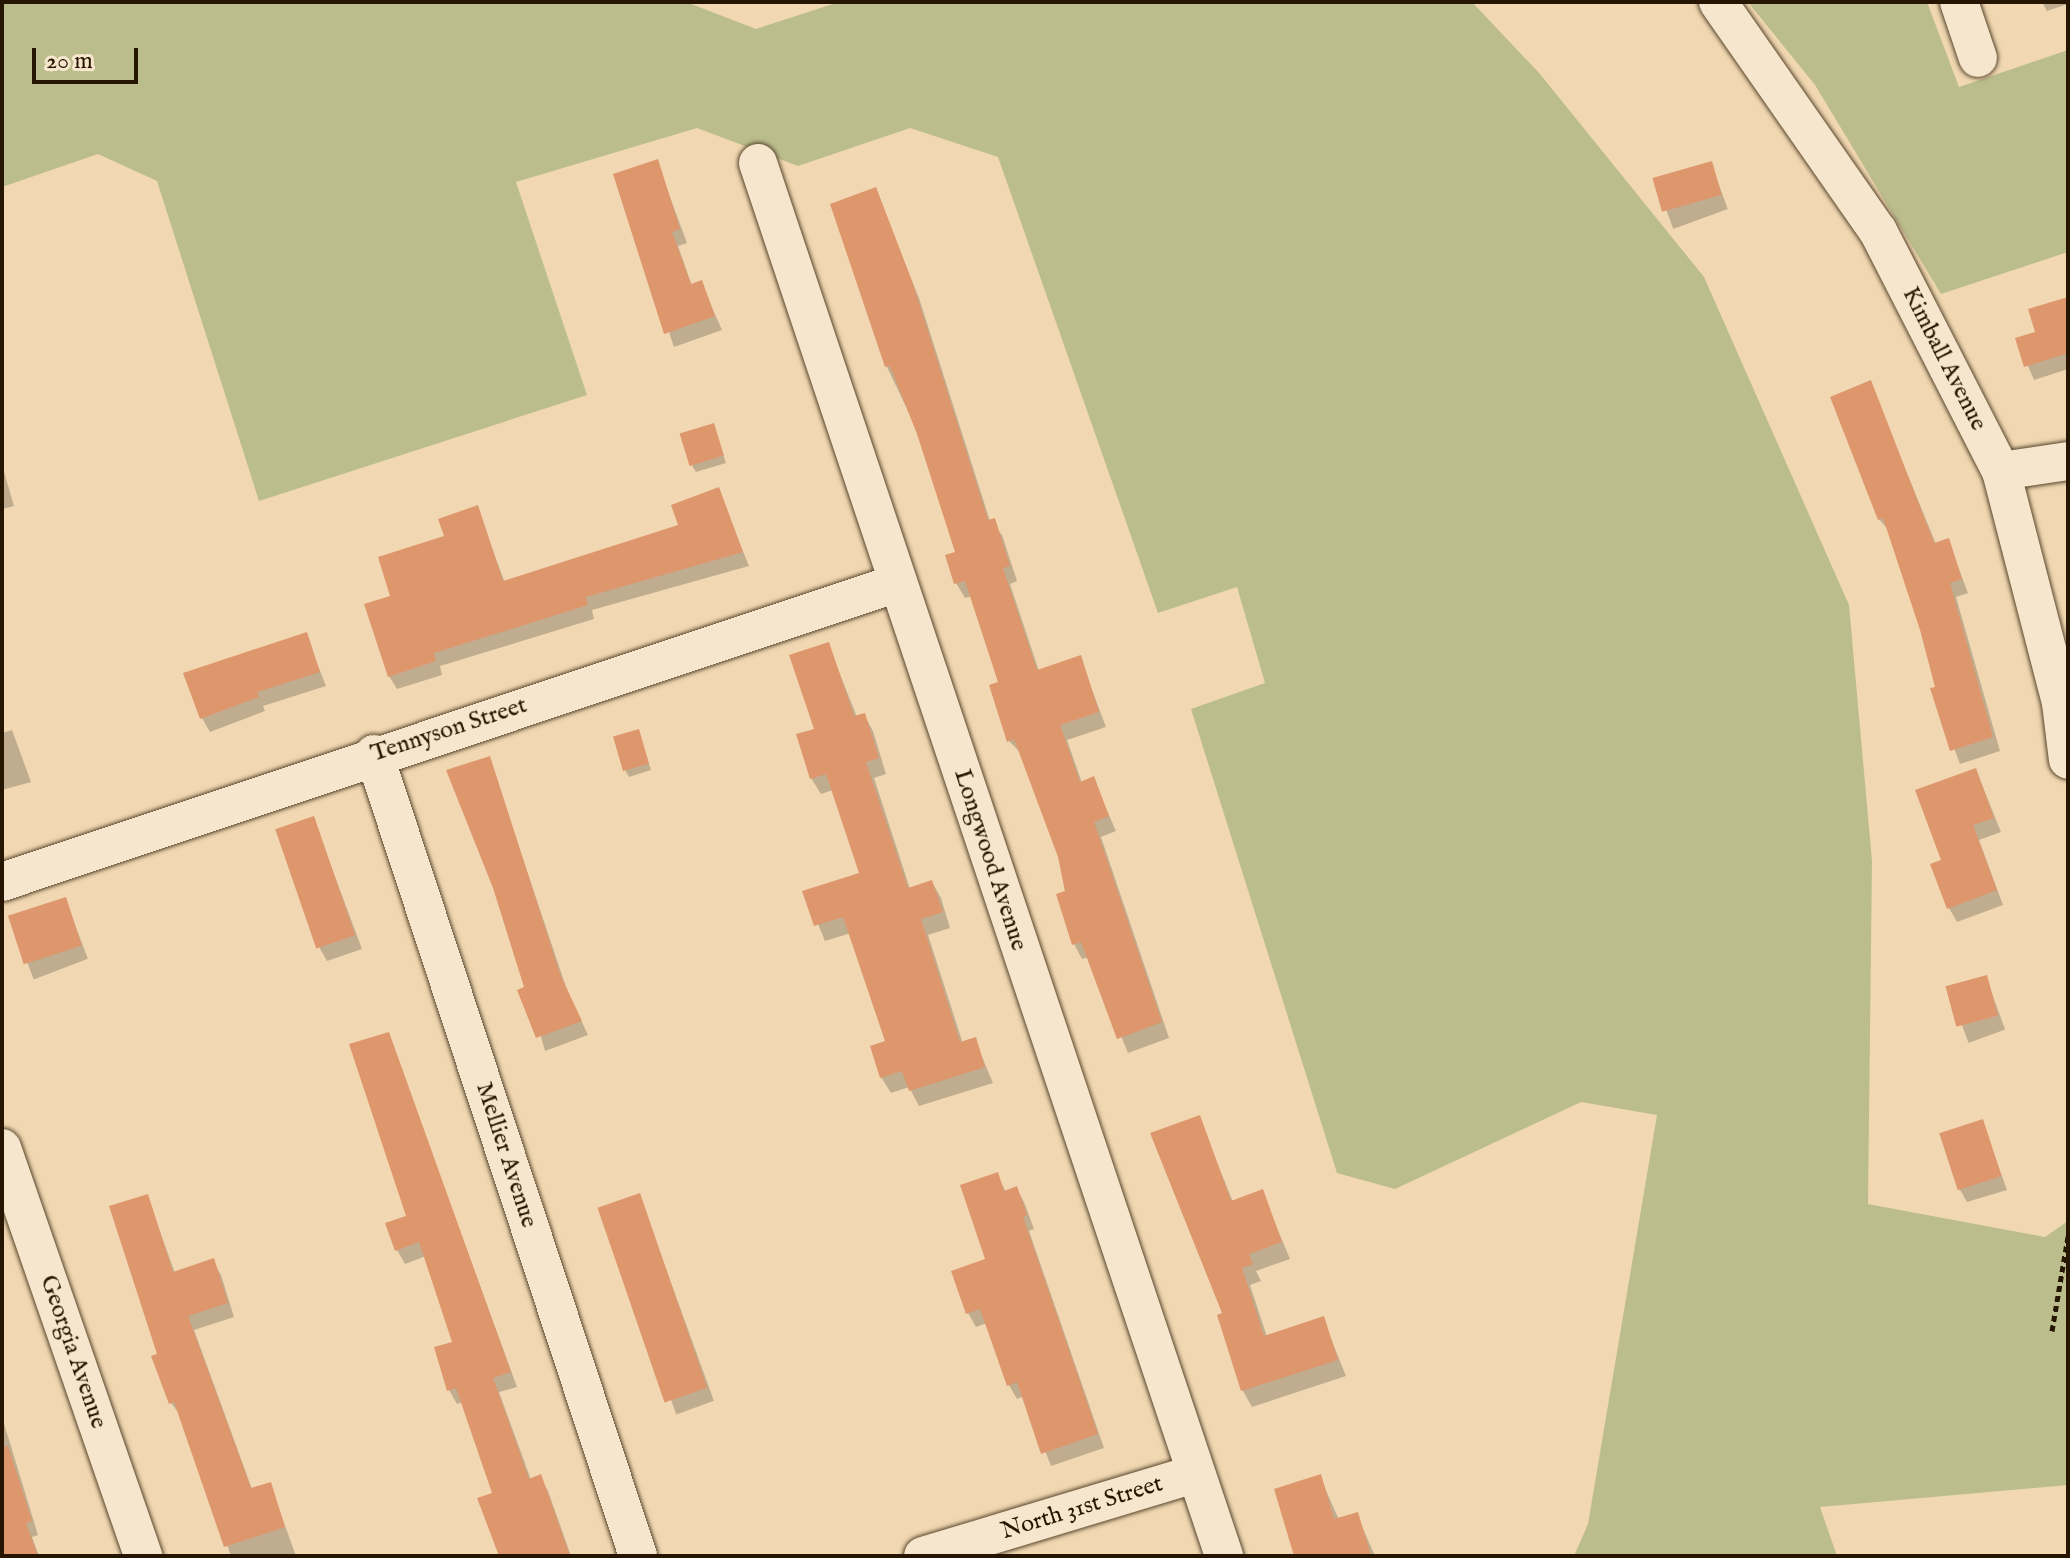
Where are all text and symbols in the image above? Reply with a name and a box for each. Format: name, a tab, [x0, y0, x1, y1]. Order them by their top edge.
scale bar	[36, 32, 142, 82]
text: 20 m	[46, 46, 93, 77]
street label: Kimball Avenue	[1895, 282, 1993, 436]
street label: Tennyson Street	[367, 691, 531, 769]
street label: Longwood Avenue	[947, 766, 1033, 954]
street label: Mellier Avenue	[469, 1079, 543, 1231]
street label: Georgia Avenue	[33, 1272, 113, 1432]
street label: North 31st Street	[998, 1470, 1166, 1546]

